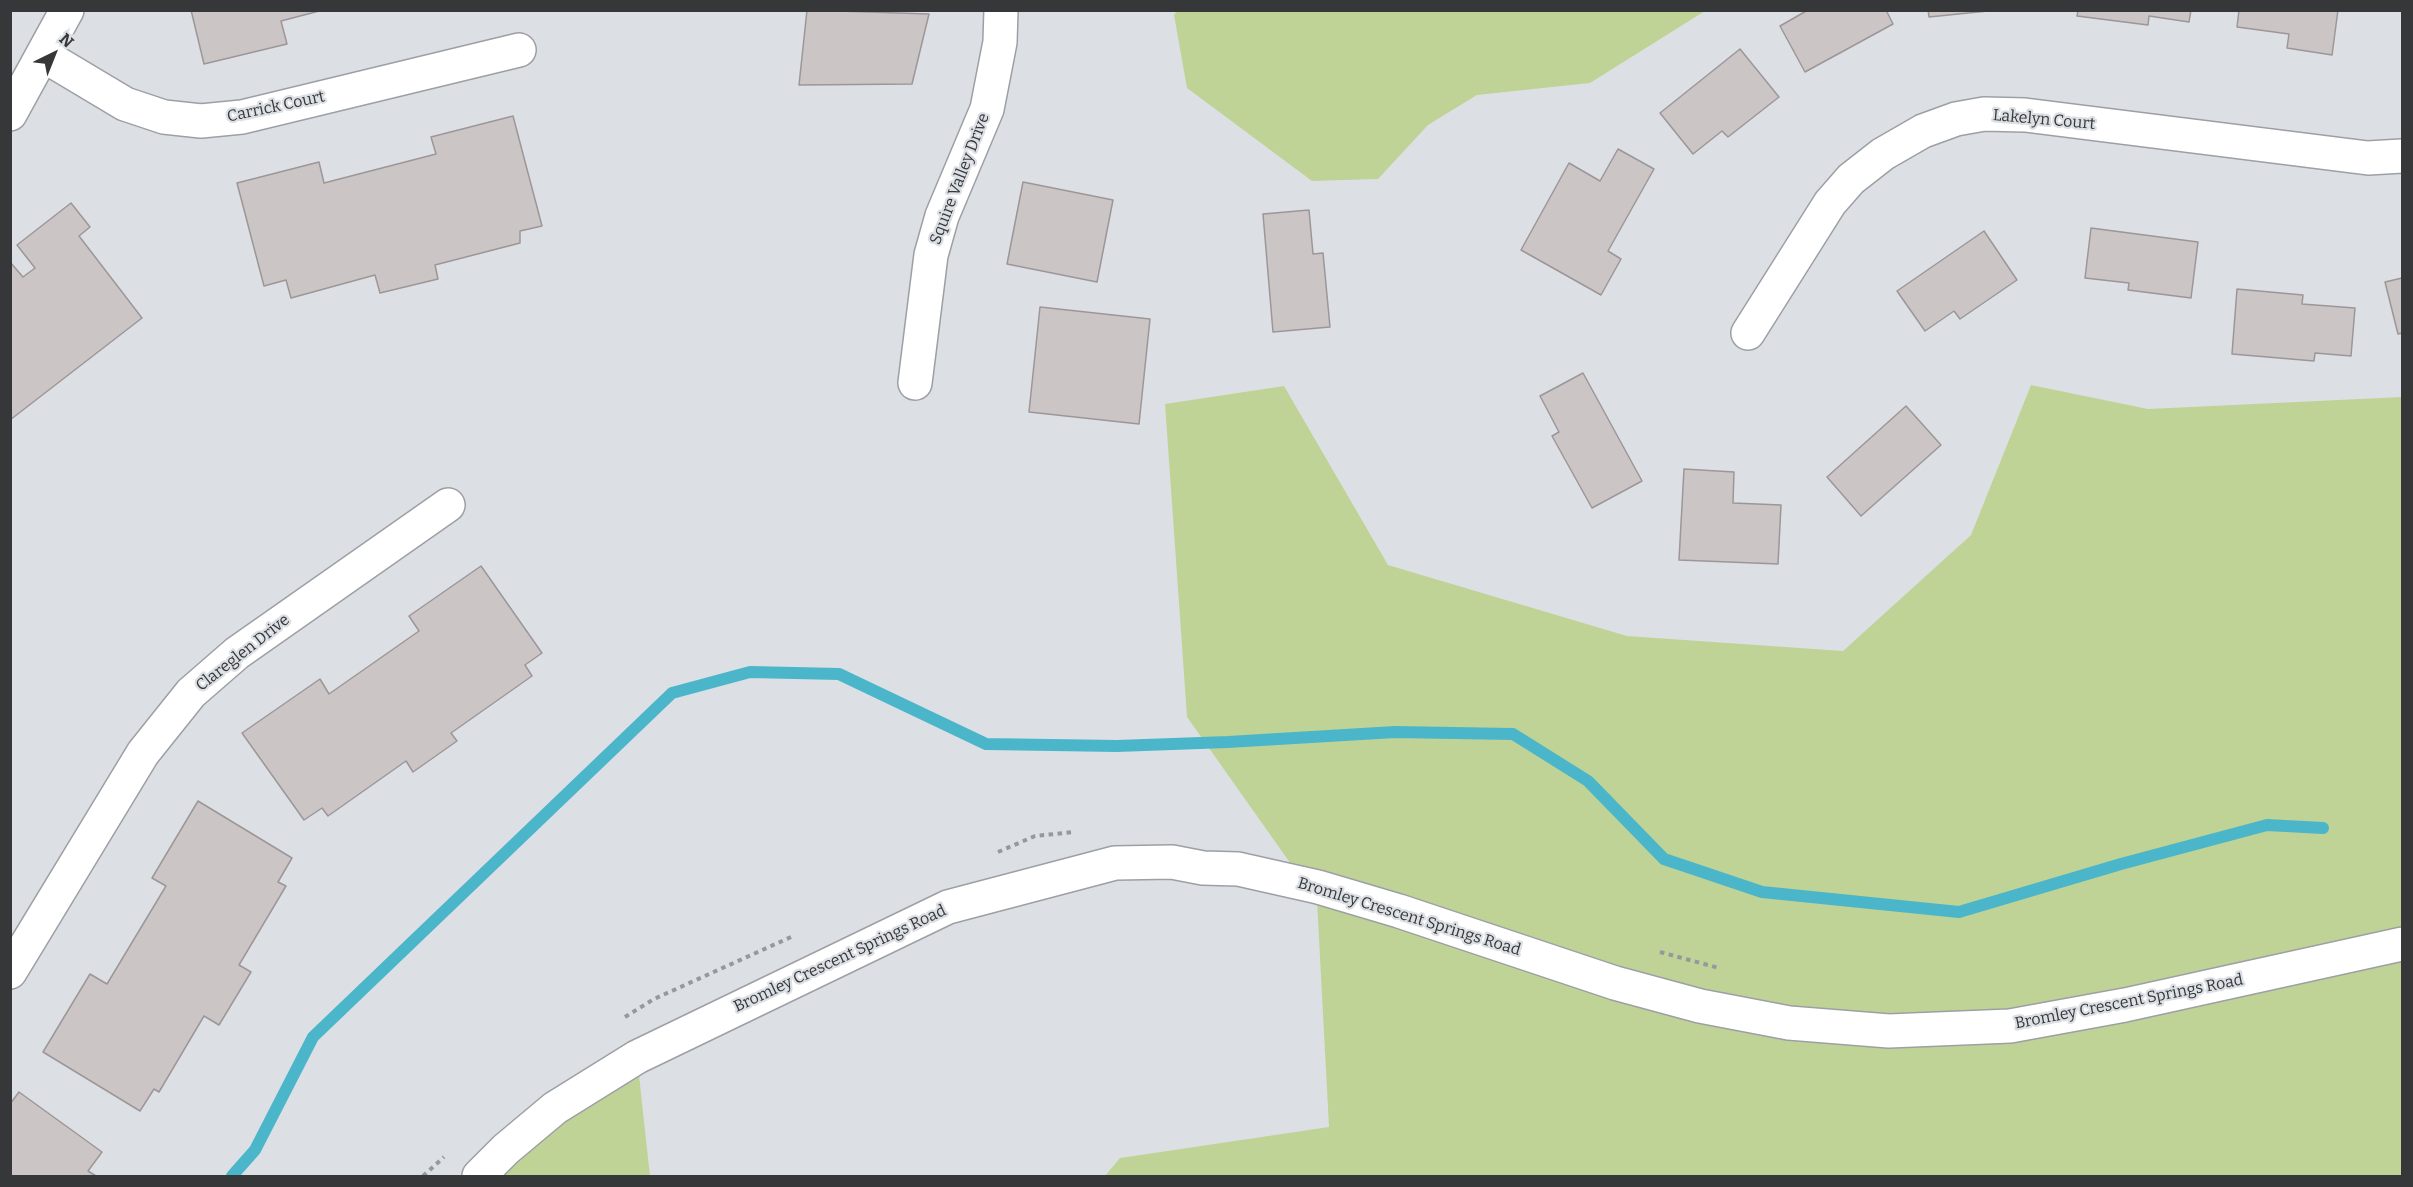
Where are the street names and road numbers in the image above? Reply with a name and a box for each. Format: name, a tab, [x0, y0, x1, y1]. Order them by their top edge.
street label: Carrick Court	[225, 87, 327, 127]
street label: Lakelyn Court	[1992, 106, 2096, 134]
street label: Squire Valley Drive	[926, 111, 994, 247]
street label: Clareglen Drive	[192, 611, 294, 695]
street label: Bromley Crescent Springs Road	[1295, 874, 1523, 960]
street label: Bromley Crescent Springs Road	[731, 901, 949, 1017]
street label: Bromley Crescent Springs Road	[2013, 970, 2245, 1034]

